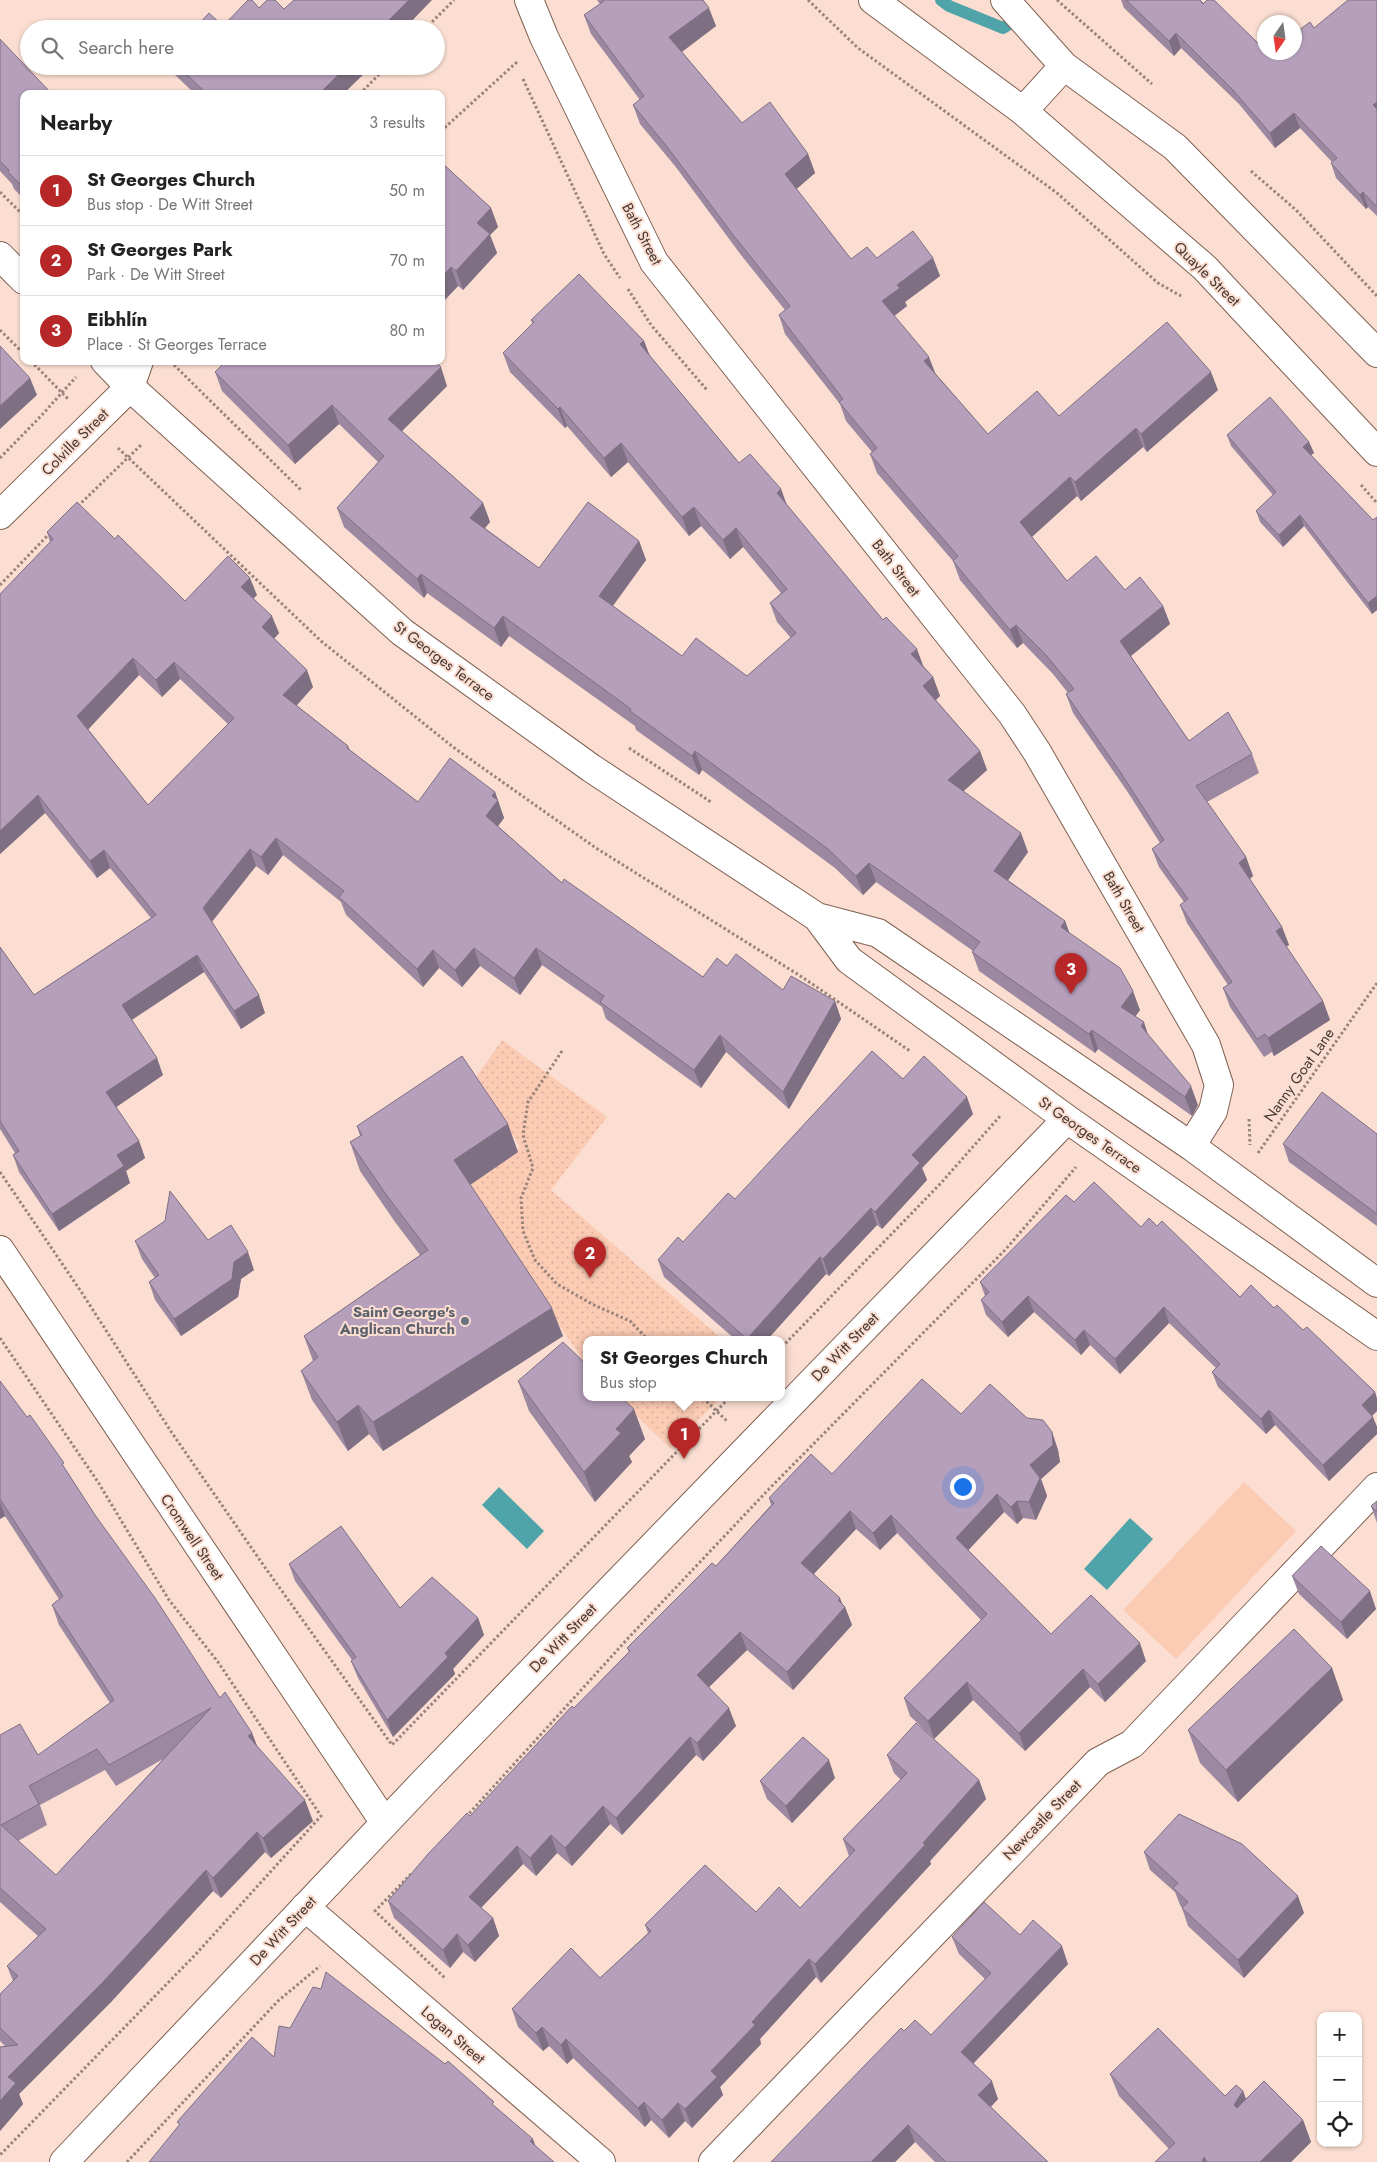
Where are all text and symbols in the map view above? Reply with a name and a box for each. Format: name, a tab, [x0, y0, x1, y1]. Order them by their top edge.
north arrow	[1257, 15, 1302, 60]
search box	[20, 20, 445, 75]
icon: search	[38, 34, 66, 62]
text: Search here	[78, 34, 174, 61]
text: Nearby	[40, 108, 112, 138]
text: 3 results	[369, 111, 425, 134]
text: St Georges Church	[87, 166, 255, 193]
text: 1	[52, 179, 60, 202]
text: 50 m	[389, 179, 425, 202]
text: Bus stop · De Witt Street	[87, 193, 253, 216]
street label: Bath Street	[616, 199, 668, 269]
text: St Georges Park	[87, 236, 233, 263]
street label: Quayle Street	[1169, 237, 1245, 312]
text: 2	[51, 249, 61, 272]
text: 70 m	[390, 249, 425, 272]
text: Park · De Witt Street	[87, 263, 225, 286]
text: Eibhlín	[87, 306, 148, 333]
text: 3	[51, 319, 61, 342]
text: 80 m	[389, 319, 425, 342]
text: Place · St Georges Terrace	[87, 333, 267, 356]
street label: Colville Street	[36, 403, 114, 481]
street label: Bath Street	[867, 535, 926, 602]
street label: St Georges Terrace	[389, 616, 499, 706]
street label: Bath Street	[1098, 867, 1151, 937]
pin: 3	[1055, 953, 1087, 994]
street label: Nanny Goat Lane	[1258, 1023, 1340, 1126]
street label: St Georges Terrace	[1034, 1091, 1146, 1179]
pin: 2	[574, 1237, 606, 1278]
place label: Saint George's Anglican Church	[339, 1301, 455, 1340]
street label: De Witt Street	[806, 1307, 884, 1387]
marker: Saint George's Anglican Church	[459, 1315, 471, 1327]
popup	[583, 1336, 785, 1401]
text: St Georges Church	[600, 1344, 768, 1371]
text: Bus stop	[600, 1371, 657, 1394]
pin: 1	[668, 1418, 700, 1459]
your location	[950, 1474, 976, 1500]
street label: Cromwell Street	[155, 1489, 229, 1585]
street label: De Witt Street	[524, 1598, 602, 1678]
street label: Newcastle Street	[998, 1774, 1087, 1865]
street label: De Witt Street	[245, 1891, 322, 1971]
street label: Logan Street	[416, 2001, 490, 2069]
map controls	[1317, 2012, 1362, 2147]
button: +	[1317, 2012, 1362, 2057]
button: −	[1317, 2057, 1362, 2102]
button: locate	[1317, 2102, 1362, 2147]

